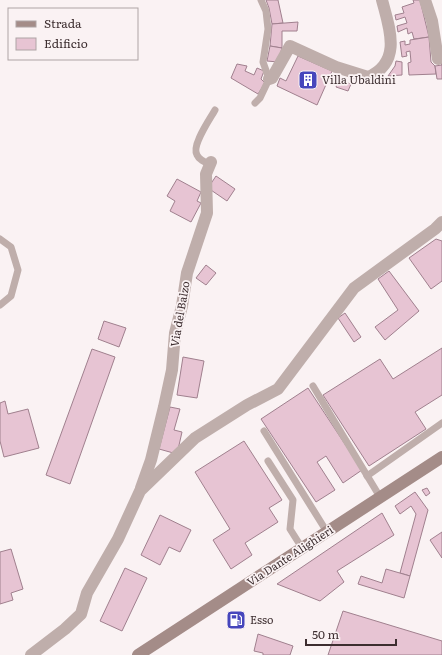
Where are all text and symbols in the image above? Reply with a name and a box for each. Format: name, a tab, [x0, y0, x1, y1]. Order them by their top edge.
legend	[8, 8, 138, 60]
text: Strada	[44, 14, 82, 32]
text: Edificio	[44, 34, 88, 52]
building icon: Villa Ubaldini	[297, 69, 319, 91]
place label: Villa Ubaldini	[322, 71, 396, 87]
street label: Via del Balzo	[165, 280, 193, 348]
street label: Via Dante Alighieri	[243, 521, 336, 589]
fuel station icon: Esso	[225, 609, 247, 631]
place label: Esso	[250, 611, 273, 627]
scale bar	[306, 621, 396, 647]
text: 50 m	[312, 625, 339, 643]

